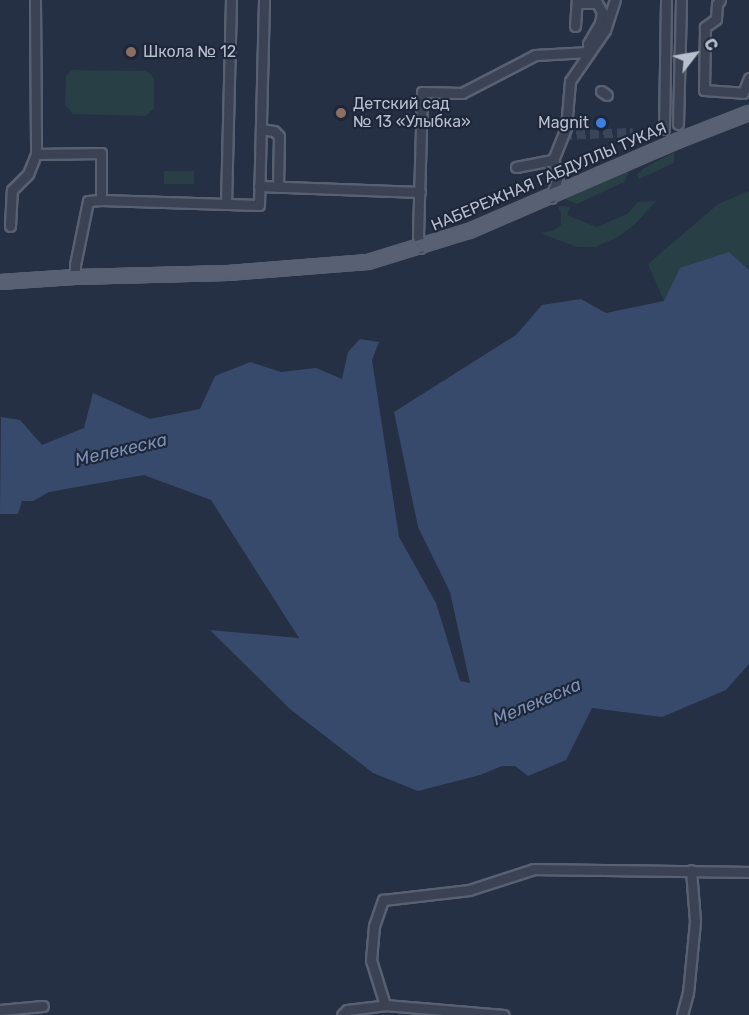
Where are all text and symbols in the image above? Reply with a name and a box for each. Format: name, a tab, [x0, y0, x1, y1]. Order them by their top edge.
north arrow	[665, 24, 725, 84]
text: С	[700, 35, 722, 54]
place label: Школа № 12	[143, 42, 236, 62]
marker: Школа № 12	[124, 45, 138, 59]
place label: Детский сад № 13 «Улыбка»	[353, 94, 471, 132]
marker: Детский сад № 13 «Улыбка»	[334, 106, 348, 120]
place label: Magnit	[538, 113, 589, 133]
marker: Magnit	[594, 116, 608, 130]
street label: НАБЕРЕЖНАЯ ГАБДУЛЛЫ ТУКАЯ	[428, 119, 670, 235]
water label: Мелекеска	[73, 429, 169, 471]
water label: Мелекеска	[490, 674, 584, 730]

